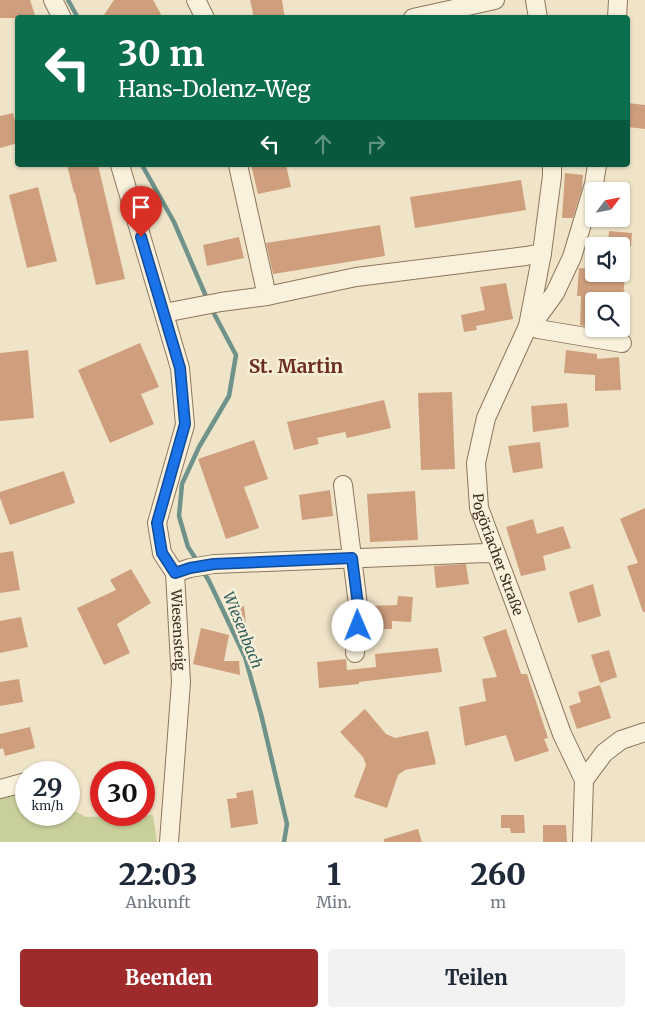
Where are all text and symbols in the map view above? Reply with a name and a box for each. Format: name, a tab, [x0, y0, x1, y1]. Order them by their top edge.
text: 30 m	[118, 32, 204, 76]
icon: left	[35, 35, 100, 100]
text: Hans-Dolenz-Weg	[118, 75, 311, 103]
icon: left	[256, 130, 284, 158]
icon: ahead	[309, 130, 337, 158]
icon: right	[362, 130, 390, 158]
north arrow	[585, 182, 630, 228]
map controls	[585, 182, 630, 337]
pin	[120, 186, 162, 237]
icon: arrive	[127, 193, 155, 221]
button: sound	[585, 237, 630, 282]
button: search	[585, 292, 630, 337]
district label: St. Martin	[249, 354, 343, 378]
street label: Pogöriacher Straße	[469, 493, 528, 618]
street label: Wiesensteig	[167, 588, 189, 672]
water label: Wiesenbach	[219, 589, 267, 671]
position arrow	[331, 599, 383, 651]
speed limit sign: 30	[90, 761, 155, 826]
text: 29	[33, 771, 62, 803]
text: km/h	[32, 798, 63, 813]
text: 22:03	[119, 855, 197, 893]
text: 1	[327, 855, 341, 893]
text: 260	[470, 855, 526, 893]
text: Ankunft	[126, 892, 191, 912]
text: Min.	[316, 892, 352, 912]
text: m	[490, 892, 506, 912]
button: Beenden	[20, 949, 318, 1007]
button: Teilen	[328, 949, 625, 1007]

